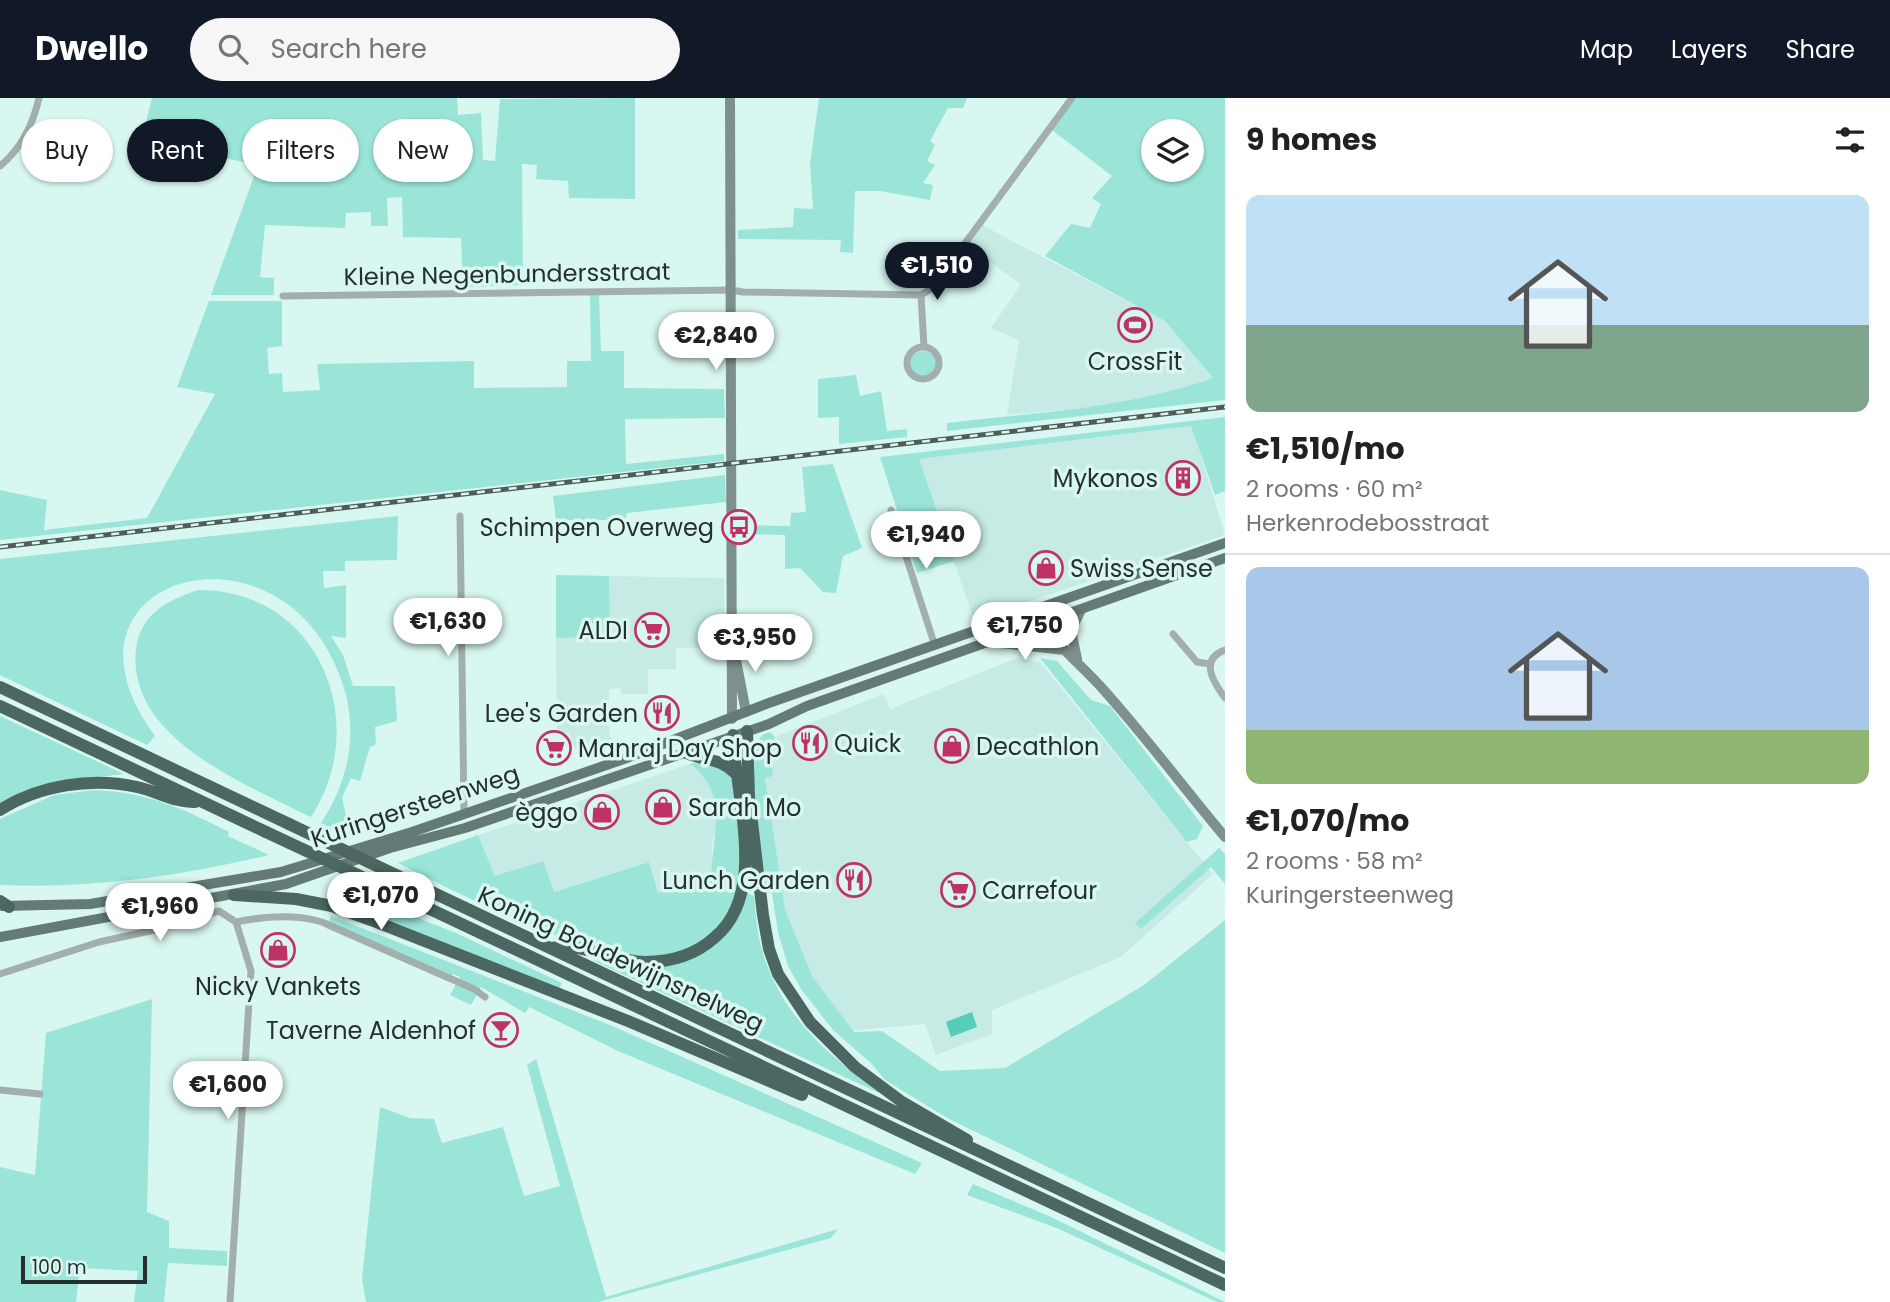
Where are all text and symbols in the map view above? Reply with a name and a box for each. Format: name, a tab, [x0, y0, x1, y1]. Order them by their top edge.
search box	[190, 18, 680, 81]
text: Dwello	[35, 25, 148, 72]
icon: search	[214, 30, 252, 68]
text: Search here	[270, 31, 427, 67]
text: Map	[1580, 33, 1633, 66]
text: Layers	[1671, 33, 1747, 66]
text: Share	[1785, 33, 1855, 66]
text: 9 homes	[1246, 118, 1377, 161]
chip: Buy	[21, 119, 113, 182]
chip: Rent	[127, 119, 228, 182]
chip: Filters	[242, 119, 359, 182]
chip: New	[373, 119, 473, 182]
map controls	[1141, 119, 1204, 182]
button: layers	[1141, 119, 1204, 182]
icon: filters	[1831, 121, 1869, 159]
icon: home	[1495, 241, 1621, 367]
pin: €1,510	[880, 242, 994, 302]
text: €1,510	[901, 249, 973, 281]
street label: Kleine Negenbundersstraat	[343, 255, 671, 293]
sports icon: CrossFit	[1116, 306, 1154, 344]
pin: €2,840	[659, 313, 773, 372]
text: €2,840	[674, 319, 758, 351]
place label: CrossFit	[1088, 345, 1182, 378]
text: €1,510/mo	[1246, 427, 1405, 470]
building icon: Mykonos	[1164, 459, 1202, 497]
place label: Mykonos	[1053, 462, 1158, 495]
text: 2 rooms · 60 m²	[1246, 473, 1423, 505]
text: Herkenrodebosstraat	[1246, 507, 1489, 539]
bus stop icon: Schimpen Overweg	[720, 508, 758, 546]
place label: Schimpen Overweg	[480, 511, 714, 544]
pin: €1,940	[869, 512, 983, 571]
text: €1,940	[887, 518, 965, 550]
shop icon: Swiss Sense	[1027, 549, 1065, 587]
place label: Swiss Sense	[1070, 552, 1213, 585]
pin: €1,630	[391, 598, 505, 658]
pin: €1,750	[968, 602, 1082, 662]
text: €1,630	[409, 605, 487, 637]
text: €1,750	[987, 609, 1063, 641]
supermarket icon: ALDI	[633, 611, 671, 649]
icon: home	[1495, 613, 1621, 739]
place label: ALDI	[579, 614, 628, 647]
pin: €3,950	[698, 614, 812, 674]
text: €3,950	[714, 621, 796, 653]
restaurant icon: Lee's Garden	[643, 694, 681, 732]
place label: Lee's Garden	[485, 697, 638, 730]
restaurant icon: Quick	[791, 724, 829, 762]
place label: Quick	[834, 727, 902, 760]
shop icon: Decathlon	[933, 727, 971, 765]
supermarket icon: Manraj Day Shop	[535, 729, 573, 767]
place label: Decathlon	[976, 730, 1099, 763]
place label: Manraj Day Shop	[578, 732, 782, 765]
street label: Kuringersteenweg	[307, 757, 523, 855]
shop icon: Sarah Mo	[644, 788, 682, 826]
place label: Sarah Mo	[688, 791, 801, 824]
shop icon: èggo	[583, 793, 621, 831]
place label: èggo	[515, 796, 578, 829]
text: €1,070/mo	[1246, 799, 1409, 842]
text: 2 rooms · 58 m²	[1246, 845, 1423, 877]
restaurant icon: Lunch Garden	[835, 861, 873, 899]
place label: Lunch Garden	[662, 864, 830, 897]
supermarket icon: Carrefour	[939, 871, 977, 909]
pin: €1,070	[324, 872, 438, 932]
place label: Carrefour	[982, 874, 1097, 907]
street label: Koning Boudewijnsnelweg	[473, 878, 769, 1040]
text: €1,070	[343, 879, 419, 911]
text: Kuringersteenweg	[1246, 879, 1454, 911]
pin: €1,960	[103, 884, 217, 943]
text: €1,960	[121, 890, 199, 922]
shop icon: Nicky Vankets	[259, 931, 297, 969]
place label: Nicky Vankets	[195, 970, 361, 1003]
bar icon: Taverne Aldenhof	[482, 1011, 520, 1049]
place label: Taverne Aldenhof	[266, 1014, 476, 1047]
pin: €1,600	[171, 1062, 285, 1121]
text: €1,600	[189, 1068, 267, 1100]
scale bar	[21, 1253, 147, 1285]
text: 100 m	[32, 1254, 87, 1281]

